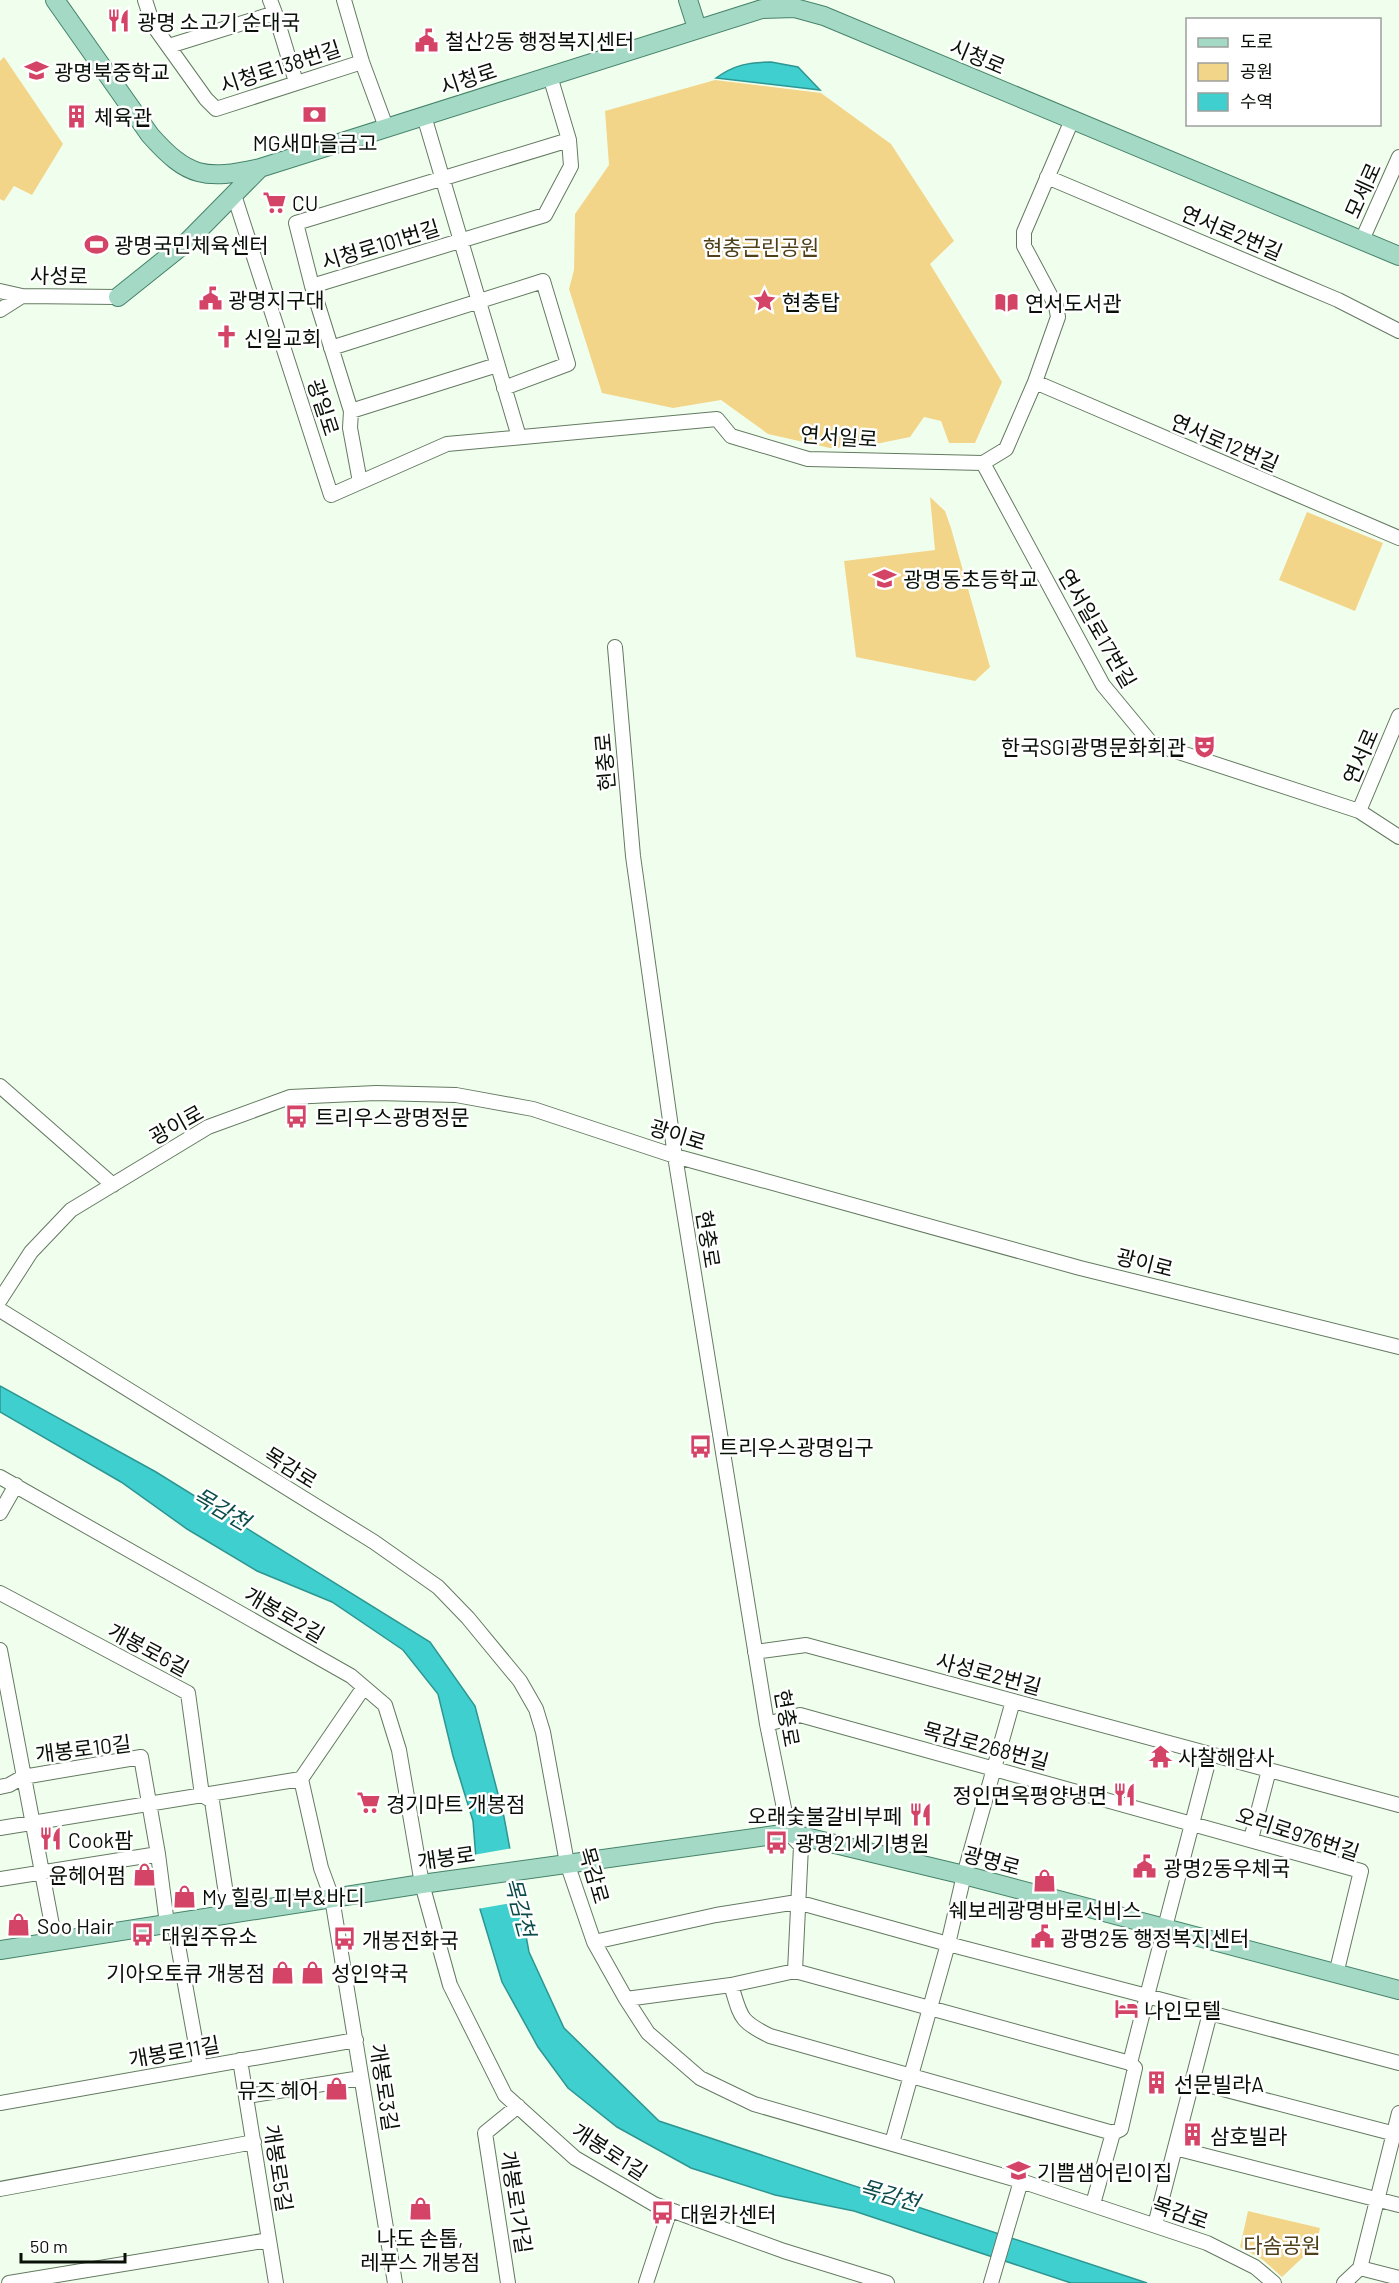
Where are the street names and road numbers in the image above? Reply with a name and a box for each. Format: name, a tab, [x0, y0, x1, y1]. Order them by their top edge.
street label: 시청로	[946, 33, 1010, 79]
street label: 시청로138번길	[216, 35, 344, 97]
street label: 시청로	[437, 57, 499, 99]
street label: 모세로	[1339, 158, 1385, 222]
street label: 연서로2번길	[1177, 199, 1287, 265]
street label: 시청로101번길	[318, 214, 442, 274]
street label: 사성로	[30, 262, 88, 288]
street label: 광일로	[303, 376, 345, 438]
street label: 연서로12번길	[1167, 408, 1283, 476]
street label: 연서일로	[800, 421, 878, 451]
street label: 연서일로17번길	[1054, 564, 1142, 692]
street label: 연서로	[1337, 724, 1383, 788]
street label: 현충로	[589, 732, 619, 792]
street label: 광이로	[145, 1099, 207, 1149]
street label: 광이로	[647, 1114, 709, 1154]
street label: 현충로	[692, 1208, 726, 1270]
street label: 광이로	[1114, 1243, 1176, 1281]
street label: 목감로	[260, 1441, 322, 1493]
street label: 개봉로2길	[240, 1581, 330, 1647]
street label: 개봉로6길	[104, 1617, 194, 1681]
street label: 사성로2번길	[934, 1647, 1044, 1699]
street label: 현충로	[771, 1687, 805, 1749]
street label: 목감로268번길	[920, 1716, 1052, 1774]
street label: 개봉로10길	[34, 1730, 132, 1766]
street label: 오리로976번길	[1233, 1801, 1363, 1865]
street label: 광명로	[961, 1840, 1023, 1880]
street label: 개봉로	[416, 1841, 476, 1873]
street label: 목감로	[575, 1844, 615, 1906]
street label: 개봉로11길	[127, 2031, 221, 2071]
street label: 개봉로3길	[366, 2042, 404, 2132]
street label: 개봉로1길	[568, 2117, 652, 2185]
street label: 개봉로5길	[260, 2123, 298, 2213]
street label: 개봉로1가길	[497, 2149, 537, 2255]
street label: 목감로	[1150, 2191, 1212, 2233]

